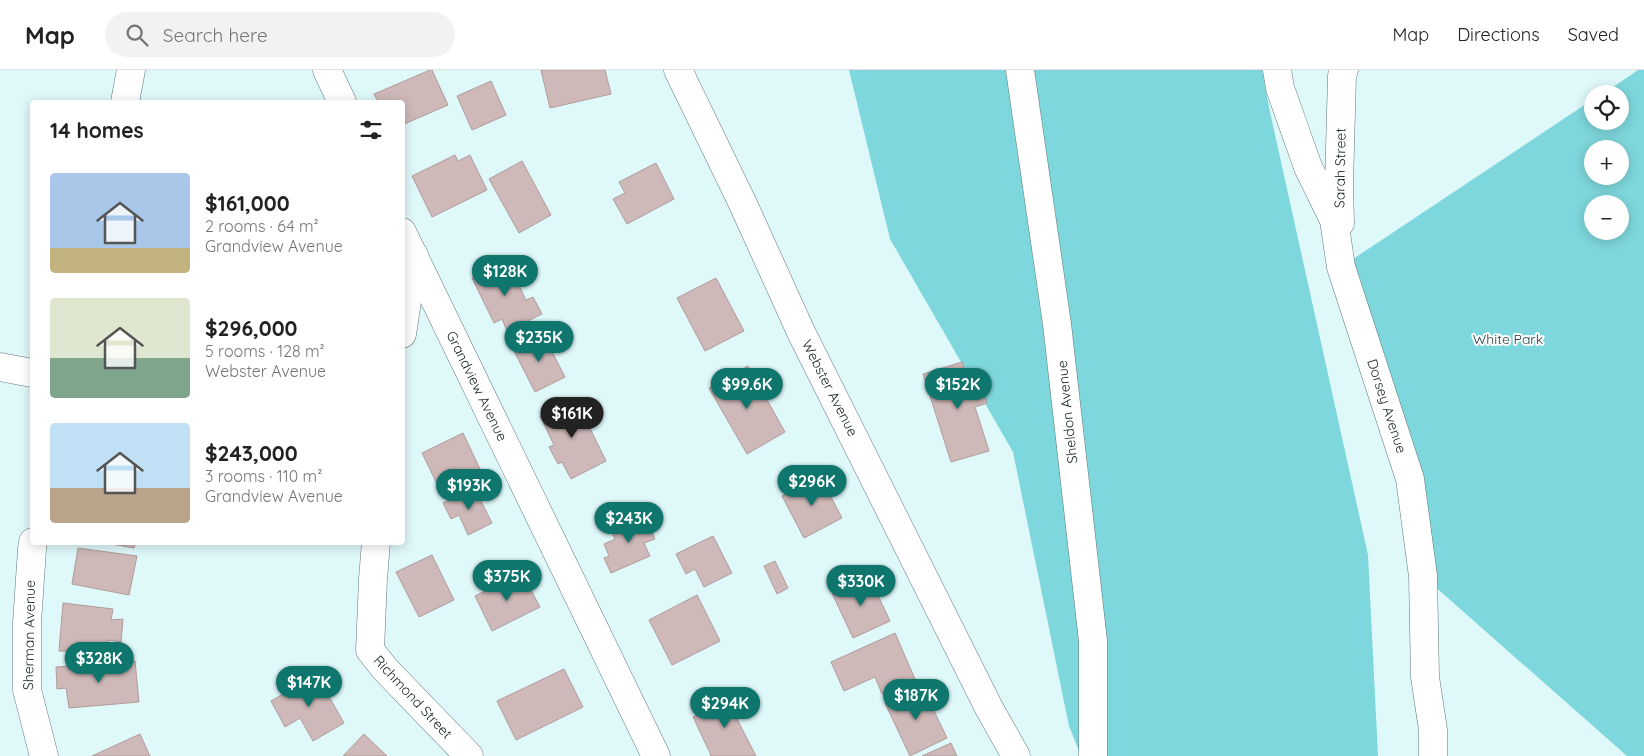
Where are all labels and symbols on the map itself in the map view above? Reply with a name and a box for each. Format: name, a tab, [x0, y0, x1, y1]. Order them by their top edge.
street label: Sarah Street	[1330, 128, 1350, 208]
pin: $128K	[470, 254, 540, 297]
pin: $235K	[504, 320, 574, 363]
street label: Grandview Avenue	[442, 328, 512, 444]
park label: White Park	[1473, 330, 1543, 348]
street label: Webster Avenue	[798, 337, 862, 439]
street label: Dorsey Avenue	[1363, 357, 1411, 456]
street label: Sheldon Avenue	[1053, 359, 1081, 464]
pin: $99.6K	[706, 368, 788, 410]
pin: $152K	[923, 368, 993, 410]
pin: $161K	[537, 396, 607, 439]
pin: $296K	[777, 464, 847, 507]
pin: $193K	[434, 468, 504, 511]
pin: $243K	[594, 502, 664, 544]
pin: $375K	[472, 560, 542, 602]
pin: $330K	[826, 564, 896, 607]
street label: Sherman Avenue	[19, 580, 39, 690]
pin: $328K	[64, 642, 134, 684]
street label: Richmond Street	[370, 652, 456, 743]
pin: $147K	[274, 666, 344, 708]
pin: $187K	[881, 678, 951, 721]
pin: $294K	[690, 686, 760, 729]

